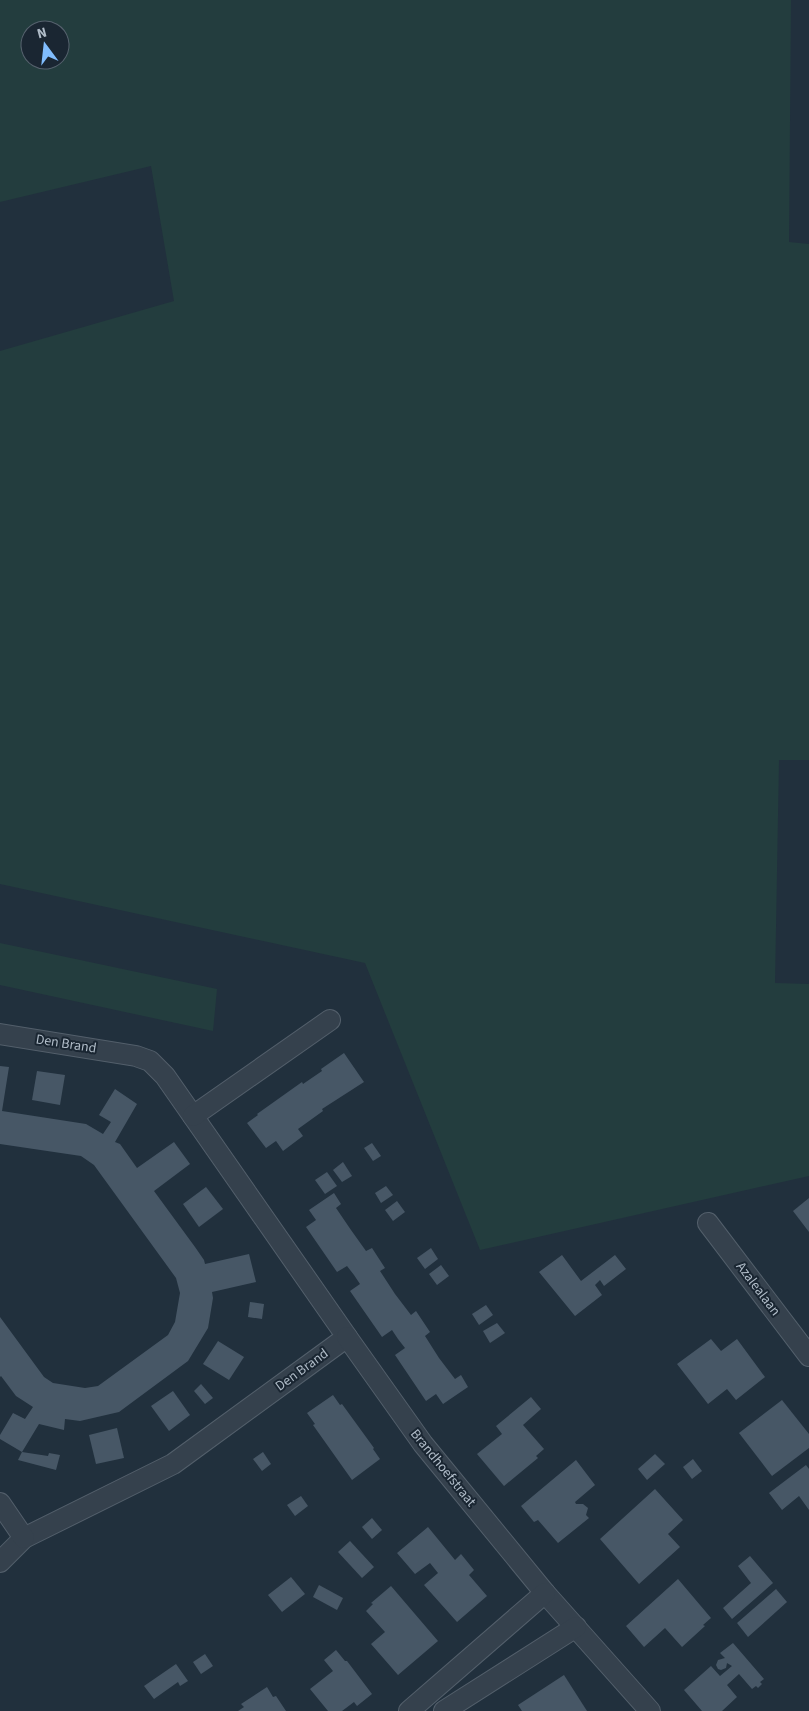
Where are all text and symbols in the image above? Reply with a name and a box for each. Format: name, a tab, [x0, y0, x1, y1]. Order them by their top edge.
north arrow	[20, 20, 70, 70]
text: N	[35, 23, 49, 44]
street label: Den Brand	[34, 1029, 98, 1059]
street label: Azalealaan	[731, 1258, 785, 1320]
street label: Den Brand	[271, 1344, 333, 1396]
street label: Brandhoefstraat	[405, 1425, 481, 1511]

